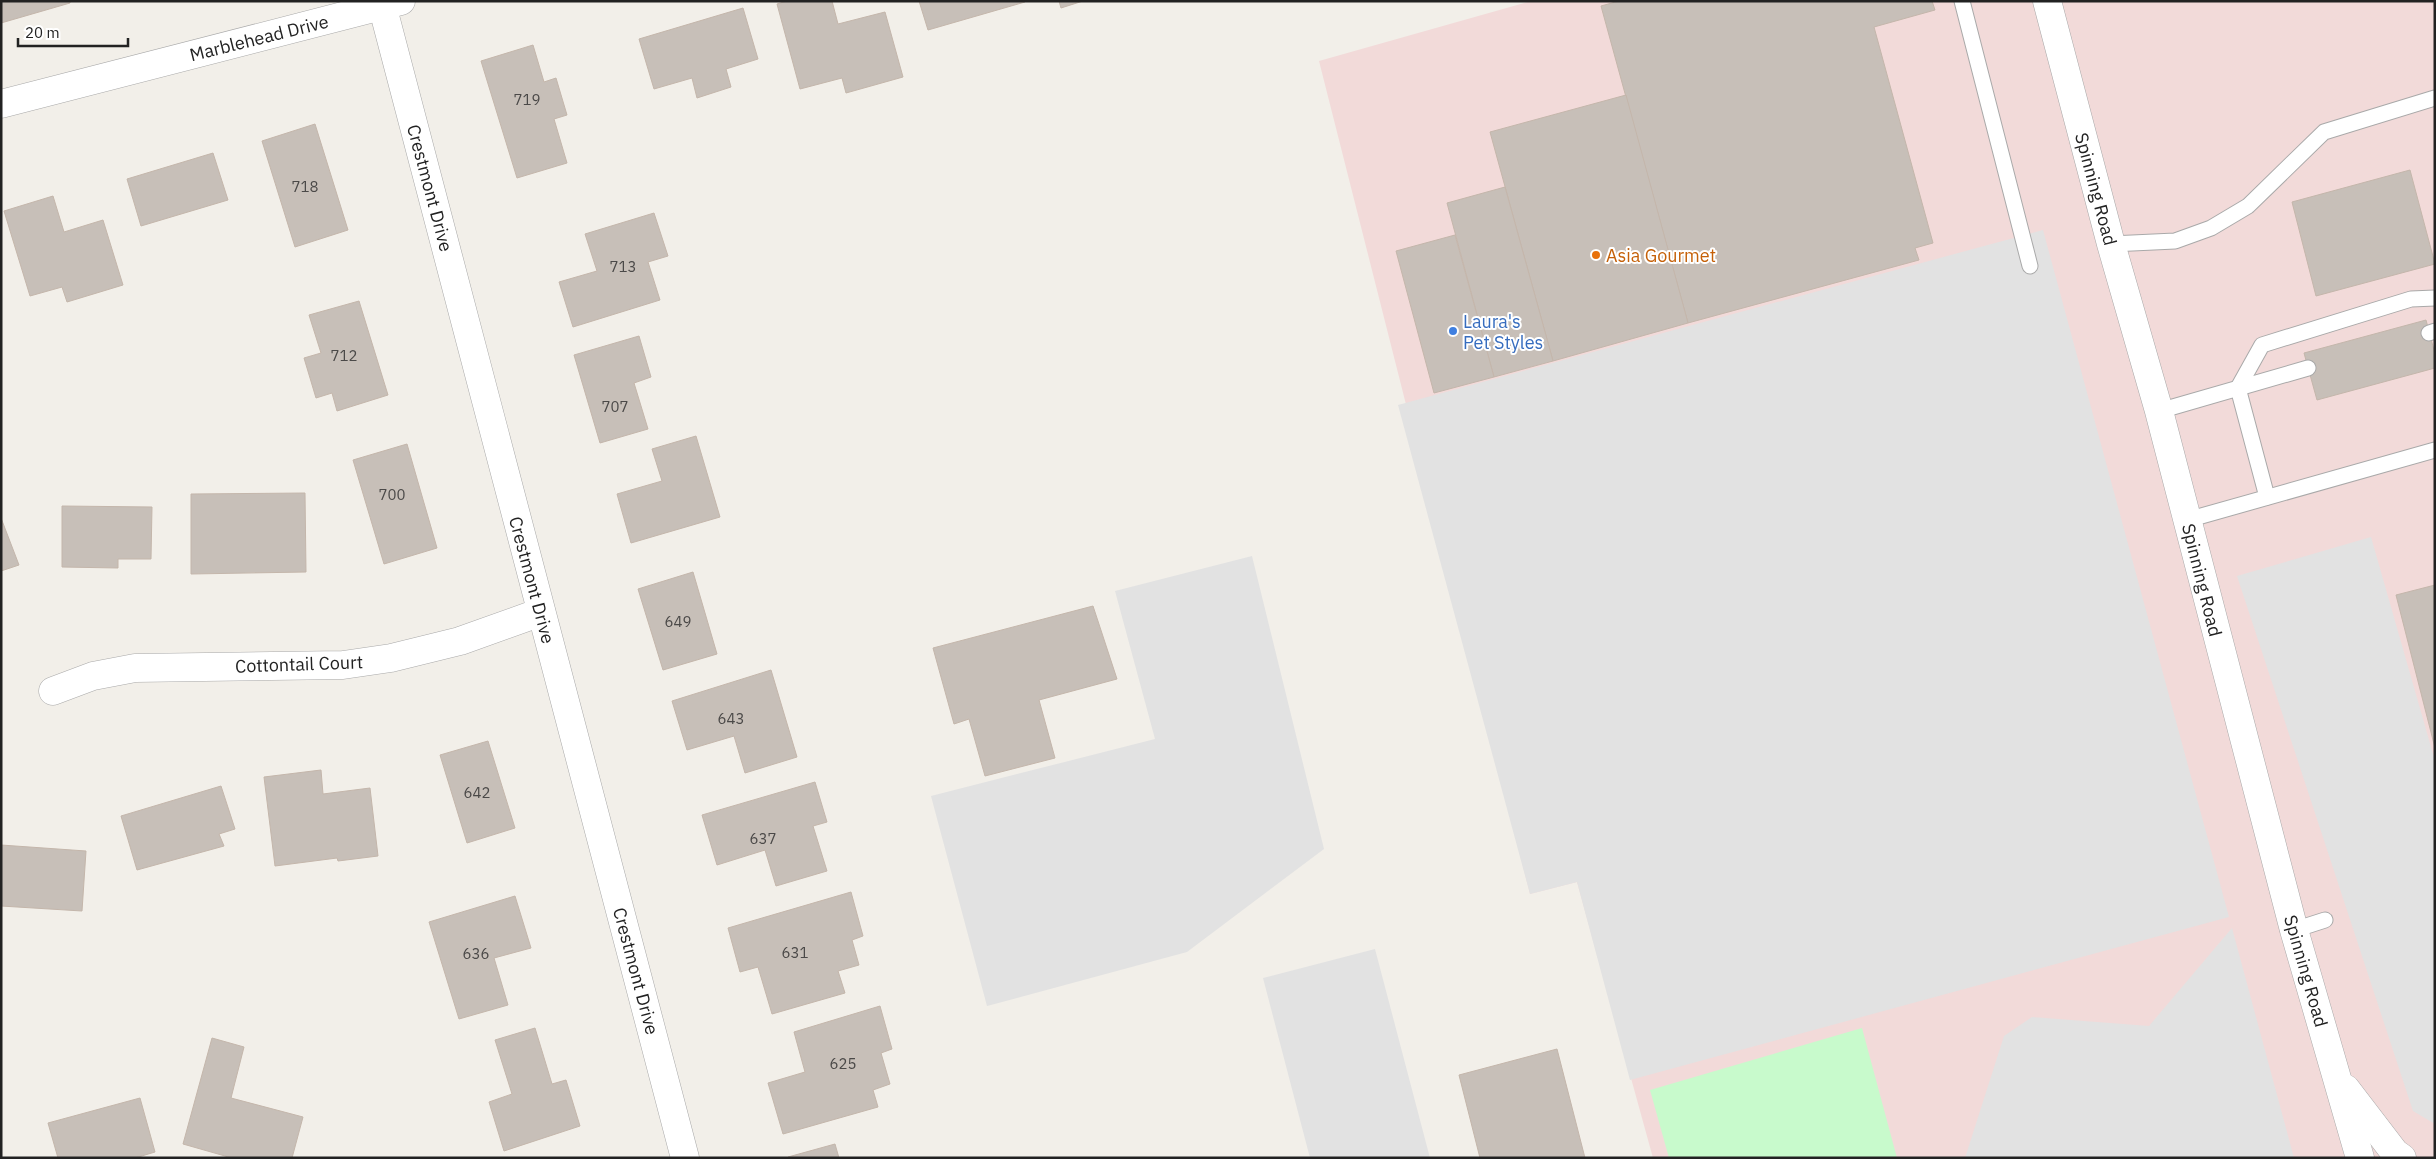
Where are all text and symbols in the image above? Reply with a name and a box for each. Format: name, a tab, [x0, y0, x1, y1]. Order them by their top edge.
street label: Marblehead Drive	[187, 10, 331, 66]
scale bar	[18, 15, 128, 47]
text: 20 m	[25, 23, 60, 42]
house number: 719	[513, 90, 541, 109]
street label: Crestmont Drive	[402, 122, 458, 254]
street label: Spinning Road	[2070, 130, 2122, 248]
house number: 718	[291, 177, 319, 196]
place label: Asia Gourmet	[1606, 244, 1716, 267]
marker: Asia Gourmet	[1590, 249, 1602, 261]
house number: 713	[609, 257, 637, 276]
place label: Laura's Pet Styles	[1463, 310, 1543, 354]
marker: Laura's Pet Styles	[1447, 325, 1459, 337]
house number: 712	[330, 346, 358, 365]
house number: 707	[601, 397, 629, 416]
house number: 700	[378, 485, 406, 504]
street label: Crestmont Drive	[504, 514, 560, 646]
street label: Spinning Road	[2177, 521, 2227, 639]
house number: 649	[664, 612, 692, 631]
street label: Cottontail Court	[235, 650, 363, 678]
house number: 643	[717, 709, 745, 728]
house number: 642	[463, 783, 491, 802]
house number: 637	[749, 829, 777, 848]
street label: Crestmont Drive	[608, 905, 664, 1037]
street label: Spinning Road	[2279, 912, 2333, 1030]
house number: 631	[781, 943, 809, 962]
house number: 636	[462, 944, 490, 963]
house number: 625	[829, 1054, 857, 1073]

